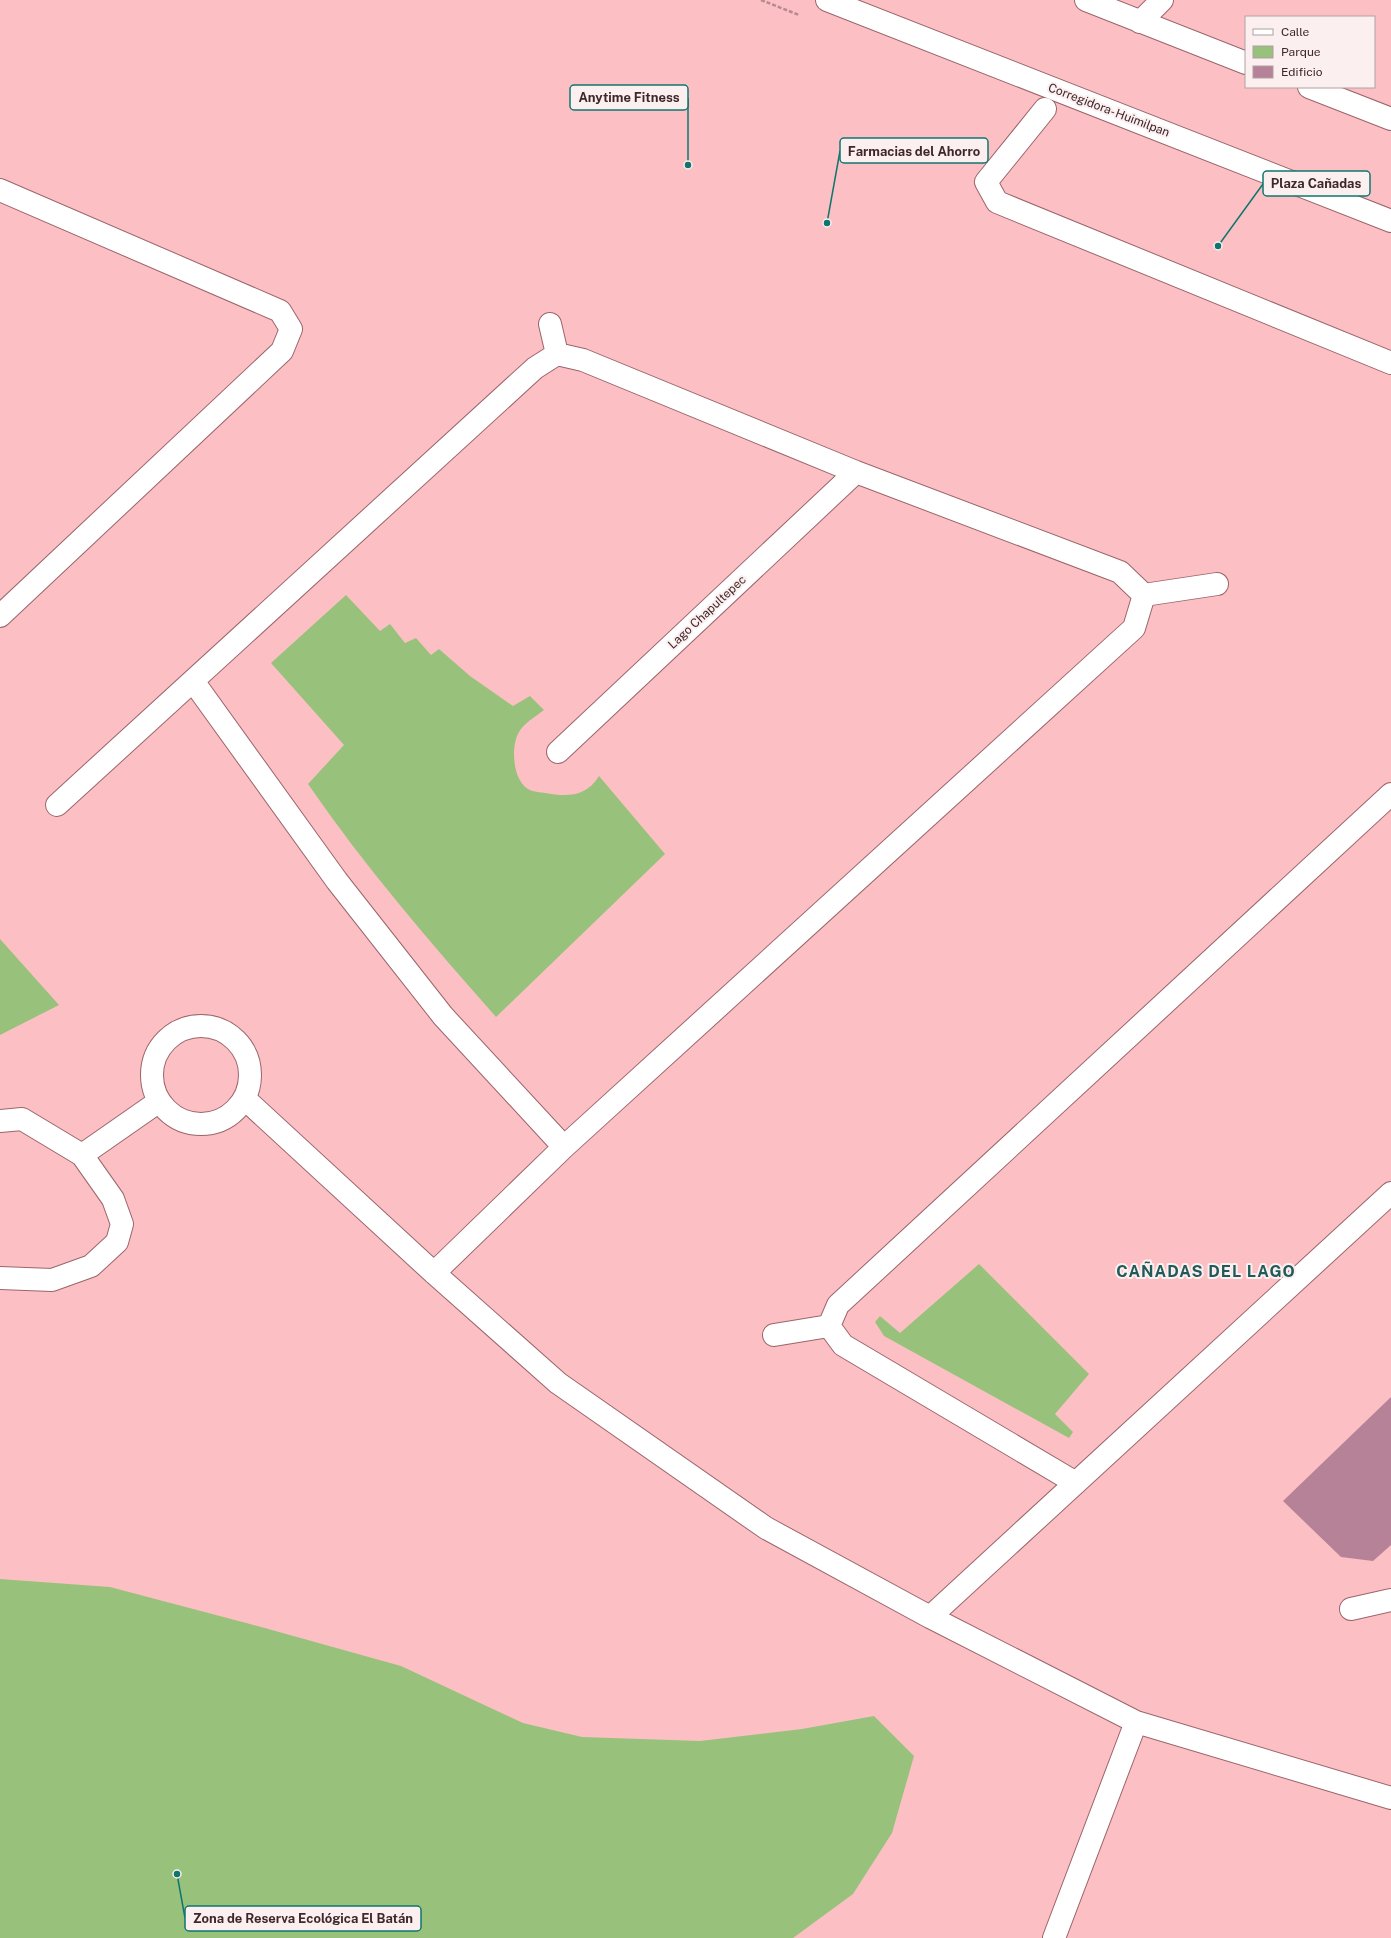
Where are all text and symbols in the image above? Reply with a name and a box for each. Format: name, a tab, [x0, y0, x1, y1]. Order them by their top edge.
legend	[1245, 16, 1375, 88]
text: Calle	[1281, 25, 1310, 39]
text: Parque	[1281, 45, 1321, 59]
text: Edificio	[1281, 65, 1323, 79]
street label: Corregidora- Huimilpan	[1046, 80, 1172, 140]
callout: Anytime Fitness	[570, 85, 688, 110]
text: Anytime Fitness	[578, 90, 680, 105]
callout: Farmacias del Ahorro	[840, 138, 988, 163]
text: Farmacias del Ahorro	[848, 144, 980, 159]
callout: Plaza Cañadas	[1263, 171, 1370, 196]
text: Plaza Cañadas	[1271, 176, 1361, 191]
street label: Lago Chapultepec	[665, 572, 749, 652]
district label: CAÑADAS DEL LAGO	[1116, 1261, 1296, 1281]
callout: Zona de Reserva Ecológica El Batán	[185, 1906, 421, 1931]
text: Zona de Reserva Ecológica El Batán	[193, 1911, 413, 1926]

